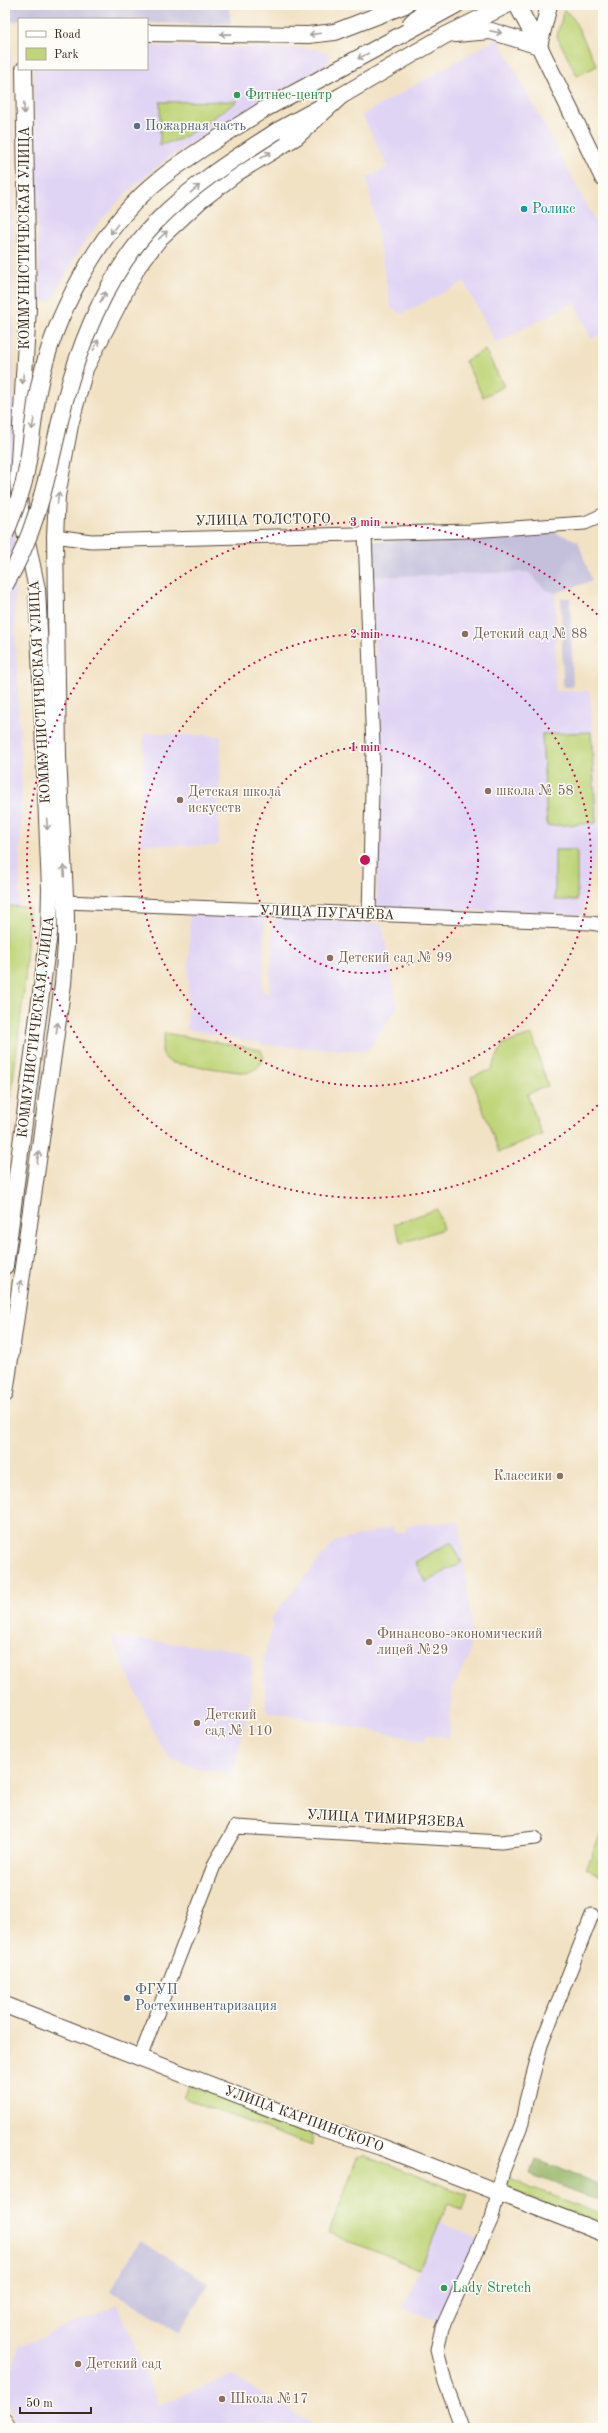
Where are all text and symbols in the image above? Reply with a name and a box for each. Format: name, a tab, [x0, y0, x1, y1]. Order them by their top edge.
legend	[18, 18, 148, 70]
text: Road	[54, 29, 81, 41]
one-way arrow	[489, 29, 502, 37]
one-way arrow	[309, 30, 322, 38]
one-way arrow	[220, 31, 233, 38]
text: Park	[54, 49, 79, 61]
one-way arrow	[357, 52, 369, 60]
place label: Фитнес-центр	[245, 88, 332, 102]
marker: Фитнес-центр	[232, 90, 242, 100]
one-way arrow	[21, 101, 28, 114]
place label: Пожарная часть	[145, 119, 247, 133]
marker: Пожарная часть	[132, 121, 142, 131]
street label: КОММУНИСТИЧЕСКАЯ УЛИЦА	[18, 126, 32, 350]
one-way arrow	[260, 151, 272, 159]
one-way arrow	[190, 184, 201, 193]
place label: Роликс	[532, 202, 575, 216]
marker: Роликс	[519, 204, 529, 214]
one-way arrow	[110, 224, 118, 235]
one-way arrow	[158, 230, 168, 240]
one-way arrow	[99, 291, 107, 303]
one-way arrow	[93, 340, 101, 352]
one-way arrow	[20, 371, 27, 384]
one-way arrow	[29, 417, 37, 430]
one-way arrow	[54, 492, 61, 505]
street label: УЛИЦА ТОЛСТОГО	[195, 512, 331, 528]
text: 3 min	[350, 517, 380, 529]
street label: КОММУНИСТИЧЕСКАЯ УЛИЦА	[27, 580, 53, 804]
place label: Детский сад № 88	[473, 627, 587, 641]
text: 2 min	[350, 629, 380, 641]
marker: Детский сад № 88	[460, 629, 470, 639]
text: 1 min	[350, 742, 380, 754]
place label: школа № 58	[496, 784, 574, 798]
place label: Детская школа искусств	[188, 785, 281, 815]
marker: школа № 58	[483, 786, 493, 796]
marker: Детская школа искусств	[175, 795, 185, 805]
one-way arrow	[44, 817, 51, 830]
centre of rings	[358, 853, 372, 867]
one-way arrow	[60, 865, 67, 878]
street label: УЛИЦА ПУГАЧЁВА	[259, 901, 395, 922]
street label: КОММУНИСТИЧЕСКАЯ УЛИЦА	[15, 915, 57, 1139]
place label: Детский сад № 99	[338, 951, 452, 965]
marker: Детский сад № 99	[325, 953, 335, 963]
one-way arrow	[53, 1022, 61, 1035]
one-way arrow	[34, 1151, 42, 1164]
one-way arrow	[16, 1280, 24, 1293]
place label: Классики	[494, 1469, 552, 1483]
marker: Классики	[555, 1471, 565, 1481]
place label: Финансово-экономический лицей №29	[377, 1627, 543, 1657]
marker: Финансово-экономический лицей №29	[364, 1637, 374, 1647]
place label: Детский сад № 110	[205, 1708, 272, 1738]
marker: Детский сад № 110	[192, 1718, 202, 1728]
street label: УЛИЦА ТИМИРЯЗЕВА	[306, 1808, 466, 1830]
place label: ФГУП Ростехинвентаризация	[135, 1983, 277, 2013]
marker: ФГУП Ростехинвентаризация	[122, 1993, 132, 2003]
street label: УЛИЦА КАРПИНСКОГО	[223, 2084, 386, 2154]
place label: Lady Stretch	[452, 2281, 532, 2295]
marker: Lady Stretch	[439, 2283, 449, 2293]
place label: Детский сад	[86, 2357, 162, 2371]
marker: Детский сад	[73, 2359, 83, 2369]
scale bar	[20, 2389, 91, 2415]
place label: Школа №17	[230, 2392, 308, 2406]
marker: Школа №17	[217, 2394, 227, 2404]
text: 50 m	[26, 2397, 53, 2410]

